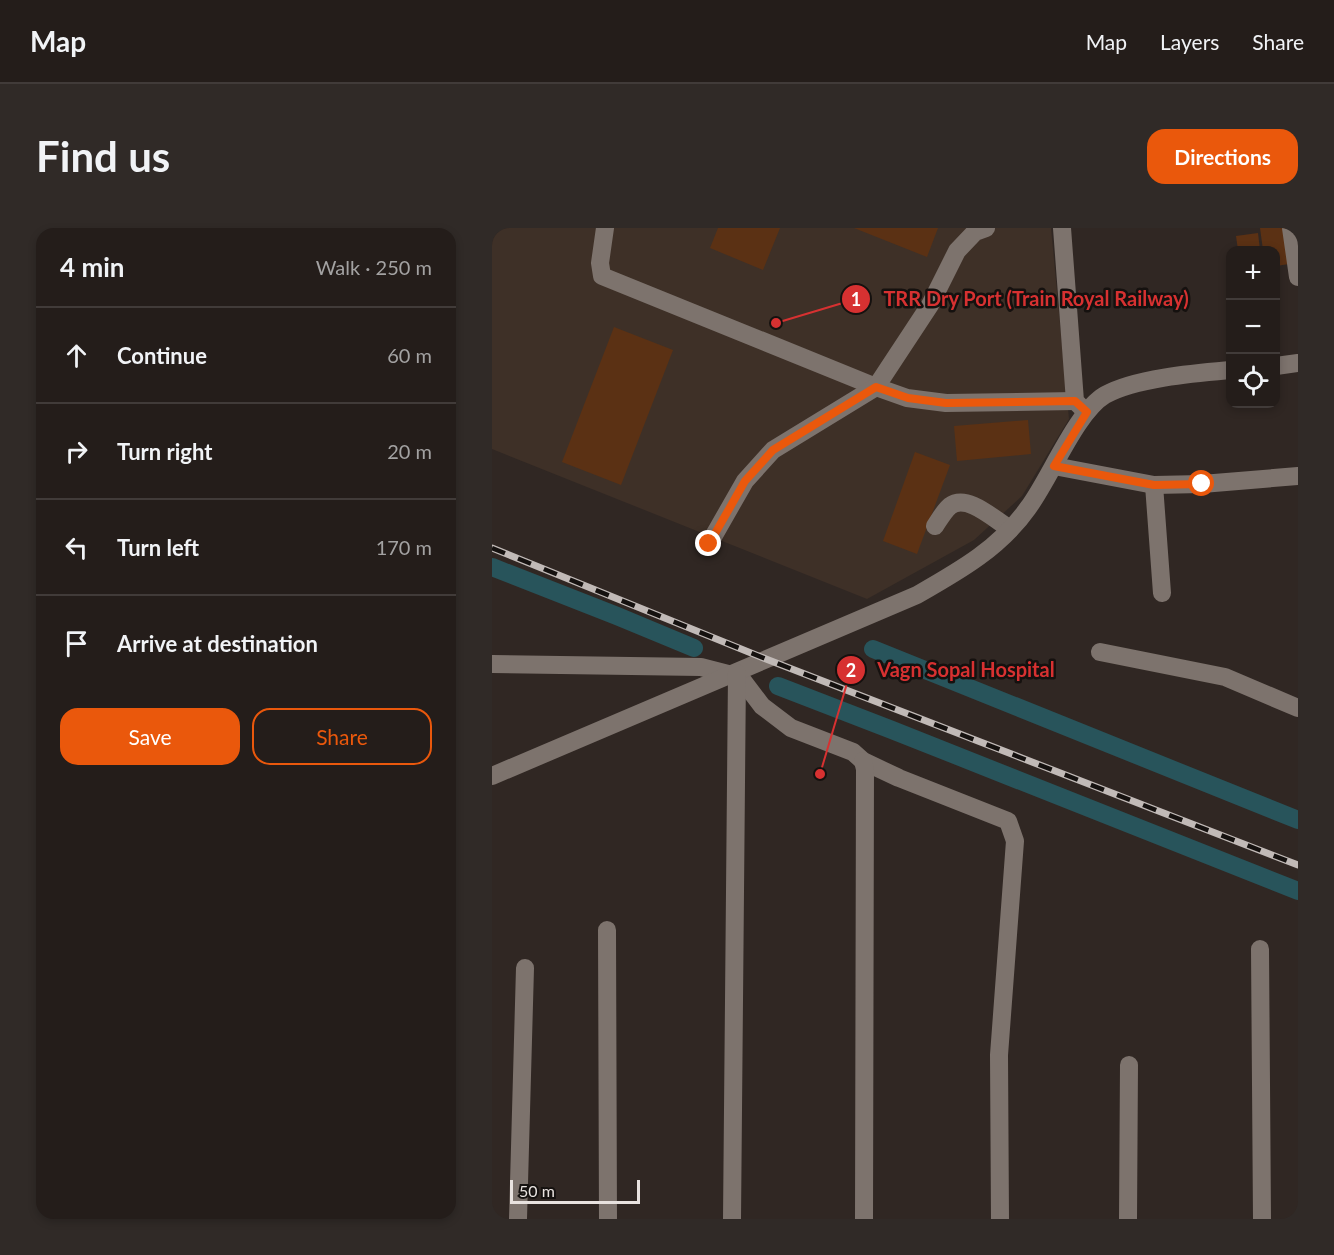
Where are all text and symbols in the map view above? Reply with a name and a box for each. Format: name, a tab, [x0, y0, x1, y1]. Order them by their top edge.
text: Map	[30, 24, 86, 58]
text: Map	[1086, 29, 1127, 54]
text: Layers	[1160, 29, 1219, 54]
text: Share	[1252, 29, 1304, 54]
button: Directions	[1147, 129, 1298, 184]
text: Find us	[36, 131, 170, 181]
map controls	[1226, 246, 1280, 408]
button: +	[1226, 246, 1280, 300]
text: 4 min	[60, 251, 124, 283]
text: Walk · 250 m	[316, 255, 432, 279]
callout: TRR Dry Port (Train Royal Railway)	[841, 280, 1201, 318]
text: TRR Dry Port (Train Royal Railway)	[883, 286, 1189, 310]
text: 1	[851, 288, 861, 310]
button: −	[1226, 300, 1280, 354]
icon: ahead	[60, 339, 93, 372]
text: Continue	[117, 342, 207, 369]
text: 60 m	[387, 343, 432, 367]
button: locate	[1226, 354, 1280, 408]
icon: right	[60, 435, 93, 468]
text: Turn right	[117, 438, 212, 465]
text: 20 m	[387, 439, 432, 463]
route start	[1188, 470, 1214, 496]
route end	[695, 530, 721, 556]
icon: left	[60, 531, 93, 564]
text: Turn left	[117, 534, 199, 561]
text: 170 m	[376, 535, 432, 559]
icon: arrive	[60, 627, 93, 660]
text: Arrive at destination	[117, 630, 318, 657]
callout: Vagn Sopal Hospital	[836, 651, 1067, 689]
text: Vagn Sopal Hospital	[876, 657, 1055, 681]
text: 2	[846, 659, 856, 681]
button: Save	[60, 708, 240, 765]
button: Share	[252, 708, 432, 765]
scale bar	[510, 1177, 640, 1204]
text: 50 m	[519, 1181, 555, 1200]

